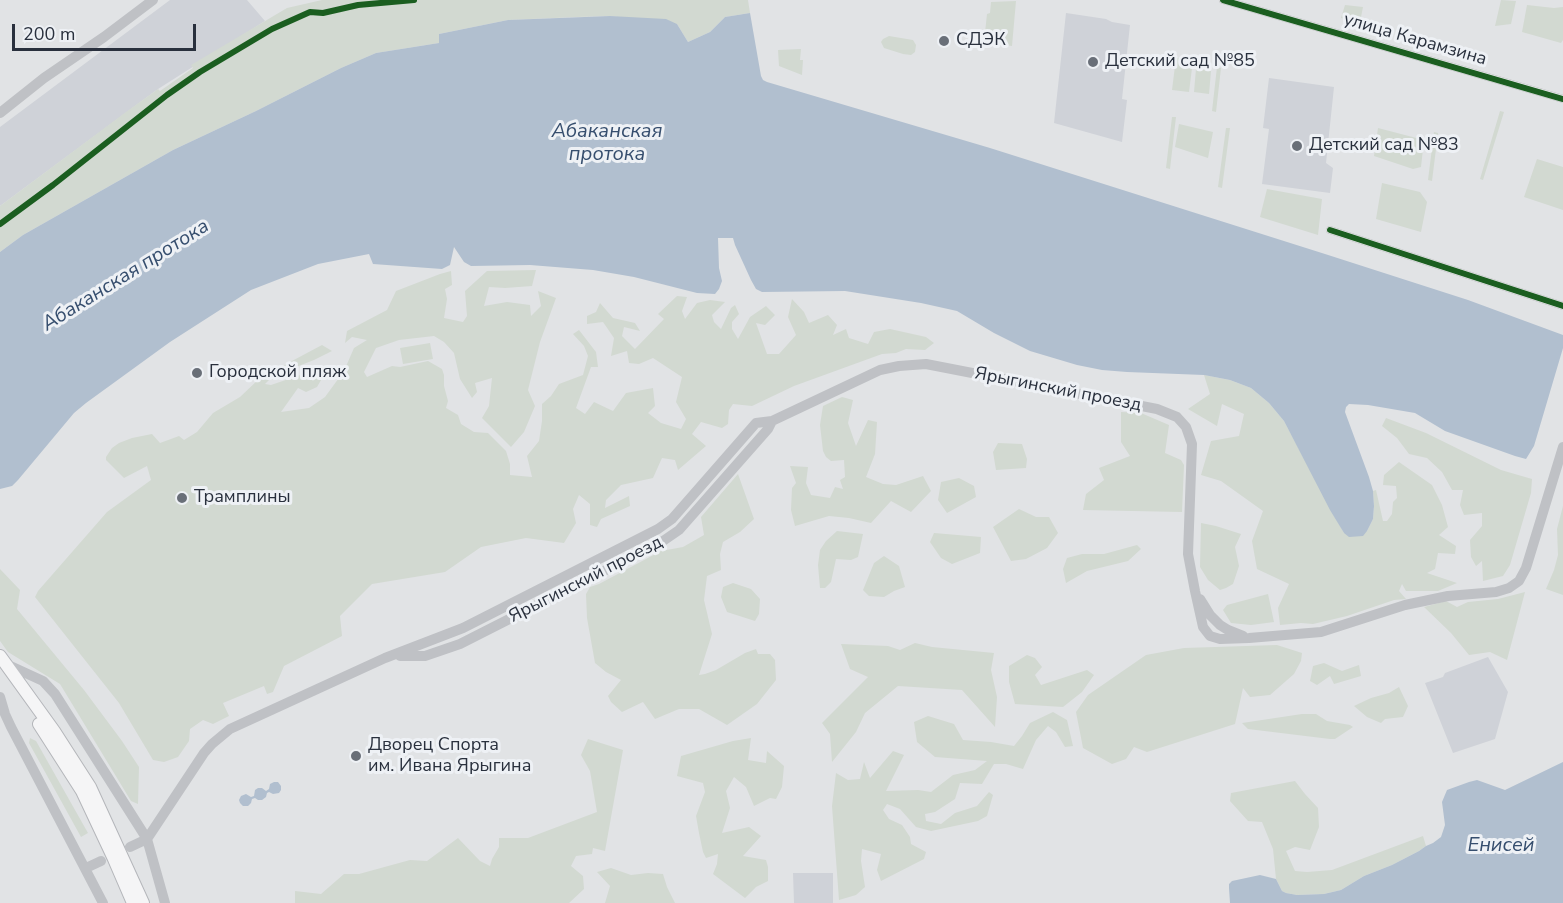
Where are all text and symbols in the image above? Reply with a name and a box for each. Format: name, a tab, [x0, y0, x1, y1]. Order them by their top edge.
street label: улица Карамзина	[1341, 9, 1489, 71]
scale bar	[15, 12, 200, 50]
text: 200 m	[23, 22, 75, 46]
place label: СДЭК	[956, 30, 1006, 52]
marker: СДЭК	[937, 34, 951, 48]
place label: Детский сад №85	[1105, 51, 1255, 73]
marker: Детский сад №85	[1086, 55, 1100, 69]
water label: Абаканская протока	[552, 120, 662, 167]
place label: Детский сад №83	[1309, 135, 1459, 157]
marker: Детский сад №83	[1290, 139, 1304, 153]
water label: Абаканская протока	[38, 215, 214, 337]
place label: Городской пляж	[209, 362, 346, 384]
street label: Ярыгинский проезд	[973, 363, 1143, 417]
marker: Городской пляж	[190, 366, 204, 380]
place label: Трамплины	[194, 487, 291, 509]
marker: Трамплины	[175, 491, 189, 505]
street label: Ярыгинский проезд	[506, 532, 666, 628]
place label: Дворец Спорта им. Ивана Ярыгина	[368, 735, 531, 777]
marker: Дворец Спорта им. Ивана Ярыгина	[349, 749, 363, 763]
water label: Енисей	[1467, 834, 1535, 858]

